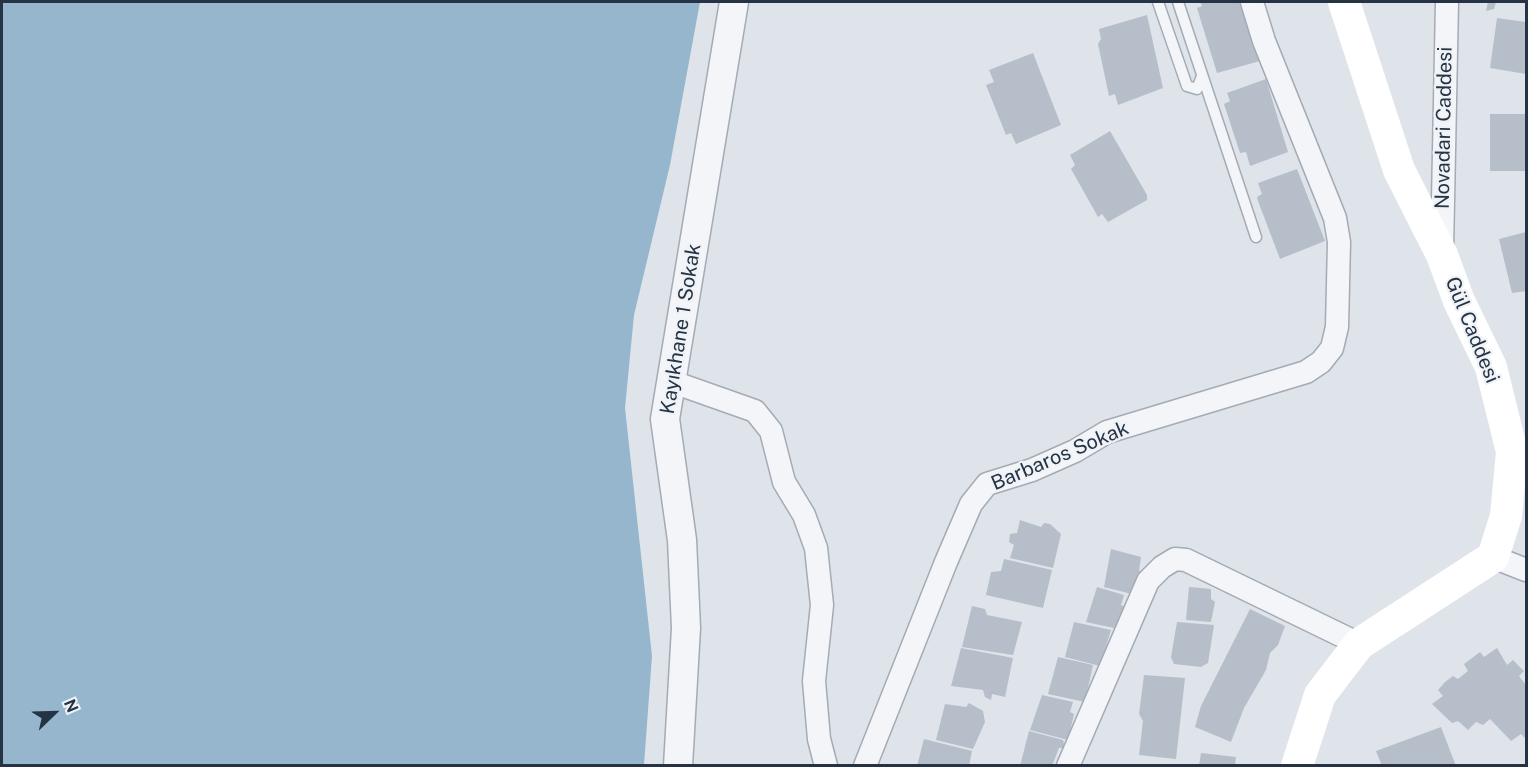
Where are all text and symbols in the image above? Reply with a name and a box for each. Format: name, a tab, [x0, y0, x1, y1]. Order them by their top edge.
street label: Novadari Caddesi	[1431, 47, 1457, 209]
street label: Kayıkhane 1 Sokak	[656, 242, 706, 416]
street label: Gül Caddesi	[1440, 273, 1504, 387]
street label: Barbaros Sokak	[988, 416, 1132, 496]
north arrow	[24, 683, 84, 743]
text: N	[60, 696, 82, 715]

